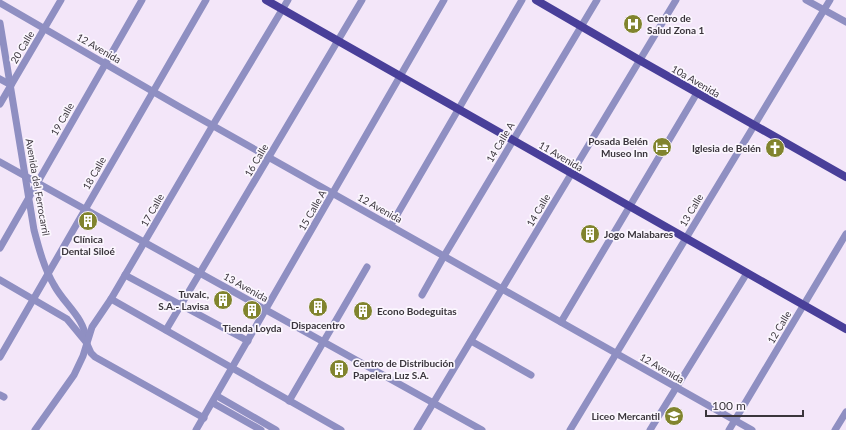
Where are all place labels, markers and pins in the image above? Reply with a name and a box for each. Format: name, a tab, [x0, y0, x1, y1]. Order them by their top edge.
place label: Centro de Salud Zona 1	[647, 12, 704, 36]
hospital icon: Centro de Salud Zona 1	[622, 13, 644, 35]
place label: Posada Belén Museo Inn	[588, 135, 648, 159]
hotel icon: Posada Belén Museo Inn	[651, 136, 673, 158]
church icon: Iglesia de Belén	[764, 137, 786, 159]
place label: Iglesia de Belén	[692, 142, 761, 154]
building icon: Clínica Dental Siloé	[77, 210, 99, 232]
building icon: Jogo Malabares	[579, 223, 601, 245]
place label: Jogo Malabares	[604, 228, 674, 240]
place label: Clínica Dental Siloé	[61, 233, 116, 257]
place label: Tuvalc, S.A.- Lavisa	[158, 288, 209, 312]
building icon: Tuvalc, S.A.- Lavisa	[212, 289, 234, 311]
building icon: Dispacentro	[307, 296, 329, 318]
building icon: Tienda Loyda	[241, 299, 263, 321]
building icon: Econo Bodeguitas	[352, 300, 374, 322]
place label: Econo Bodeguitas	[377, 305, 457, 317]
place label: Dispacentro	[291, 319, 345, 331]
place label: Tienda Loyda	[222, 322, 282, 334]
place label: Centro de Distribución Papelera Luz S.A.	[353, 357, 454, 381]
building icon: Centro de Distribución Papelera Luz S.A.	[328, 358, 350, 380]
school or university icon: Liceo Mercantil	[663, 405, 685, 427]
place label: Liceo Mercantil	[591, 410, 660, 422]

